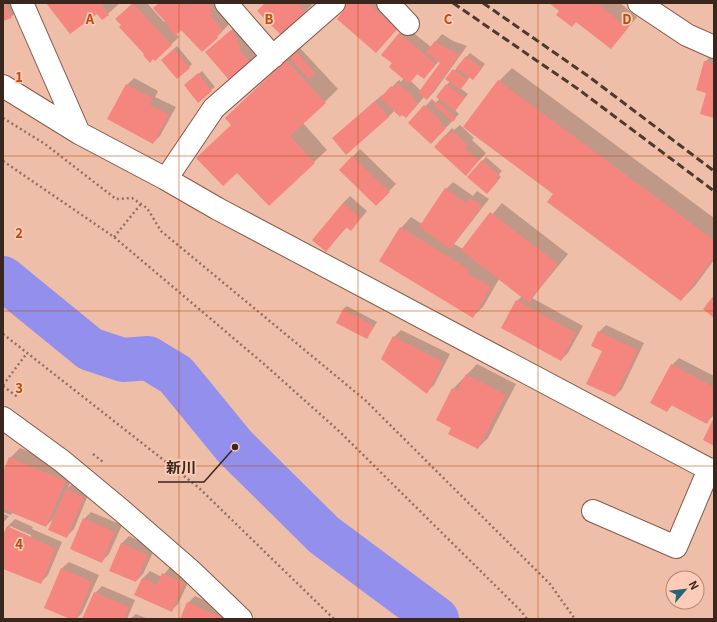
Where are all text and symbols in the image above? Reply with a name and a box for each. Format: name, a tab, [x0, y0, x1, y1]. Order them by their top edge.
text: A	[85, 9, 95, 28]
text: B	[265, 9, 274, 28]
text: C	[444, 9, 453, 28]
text: D	[622, 9, 632, 28]
text: 1	[15, 67, 23, 86]
text: 2	[15, 223, 23, 242]
text: 3	[15, 378, 23, 397]
callout: 新川	[158, 455, 204, 482]
text: 新川	[166, 456, 196, 477]
text: 4	[15, 534, 23, 553]
north arrow	[665, 570, 705, 610]
text: N	[686, 577, 704, 592]

